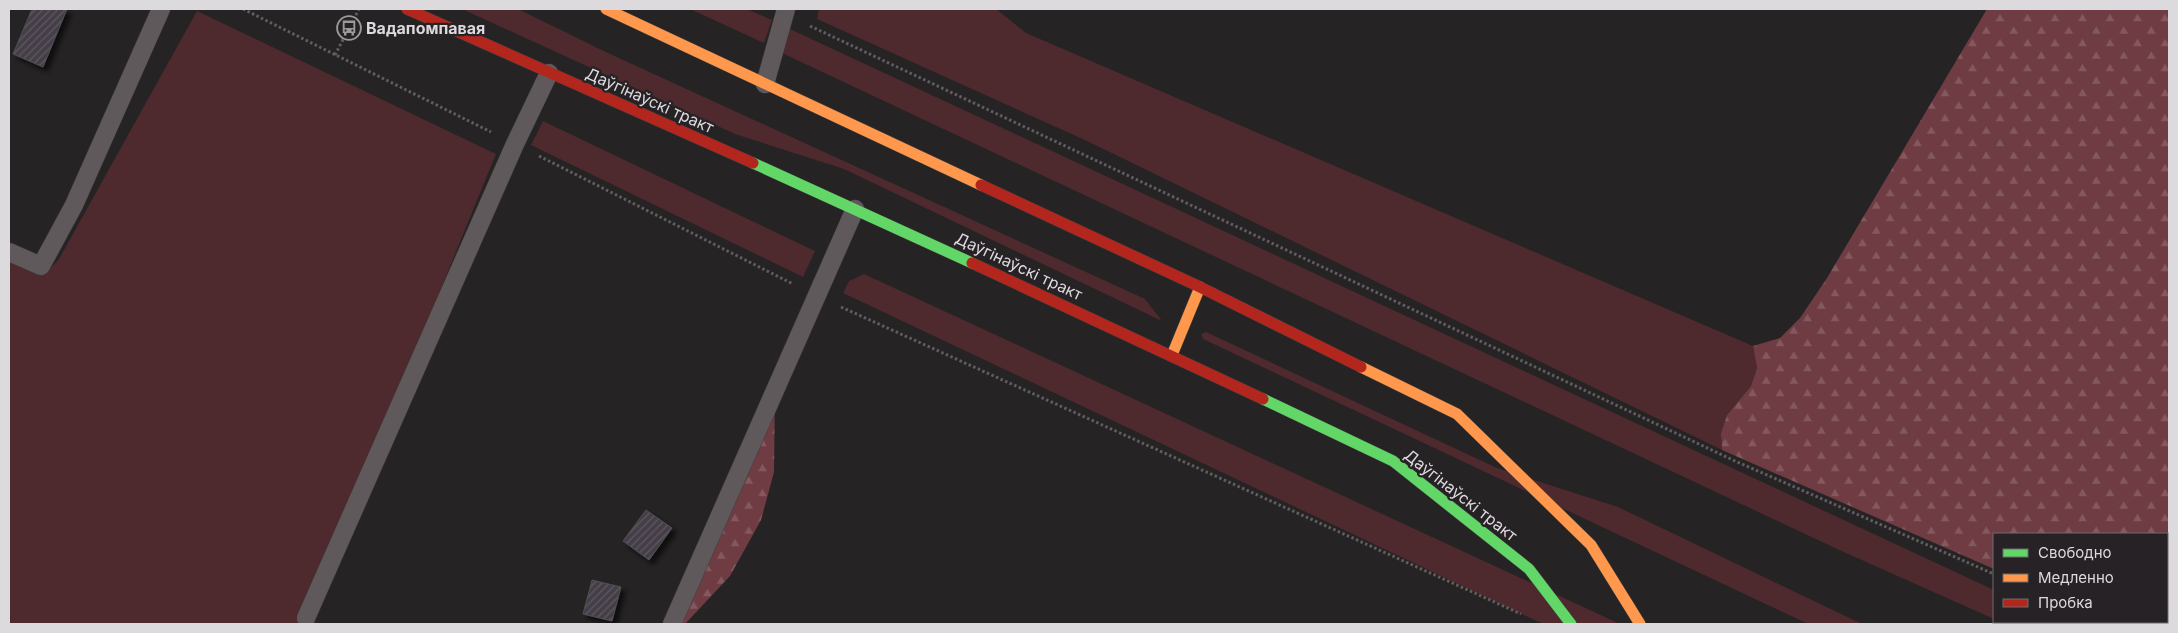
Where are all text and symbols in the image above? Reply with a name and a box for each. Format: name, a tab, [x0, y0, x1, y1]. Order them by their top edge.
bus stop icon: Вадапомпавая	[336, 15, 362, 41]
place label: Вадапомпавая	[366, 18, 485, 38]
street label: Даўгінаўскі тракт	[583, 63, 718, 137]
street label: Даўгінаўскі тракт	[952, 228, 1086, 304]
street label: Даўгінаўскі тракт	[1401, 445, 1522, 546]
legend	[1993, 533, 2168, 623]
text: Свободно	[2038, 543, 2112, 562]
text: Медленно	[2038, 568, 2114, 587]
text: Пробка	[2038, 593, 2093, 612]

